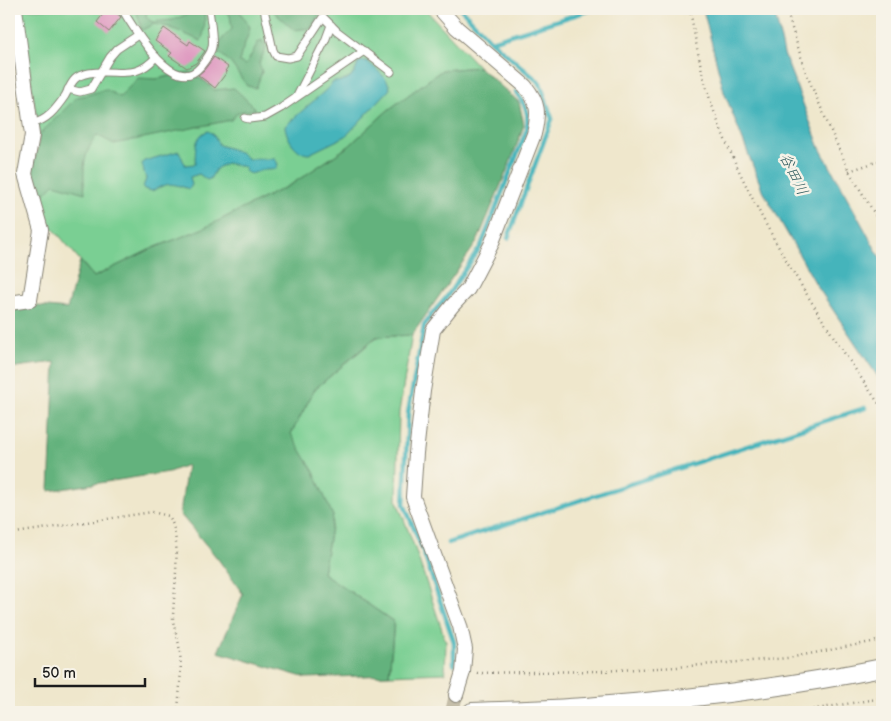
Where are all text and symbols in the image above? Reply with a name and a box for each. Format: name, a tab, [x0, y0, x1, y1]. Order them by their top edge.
water label: 谷田川	[775, 150, 812, 199]
scale bar	[35, 656, 145, 688]
text: 50 m	[42, 664, 76, 683]

